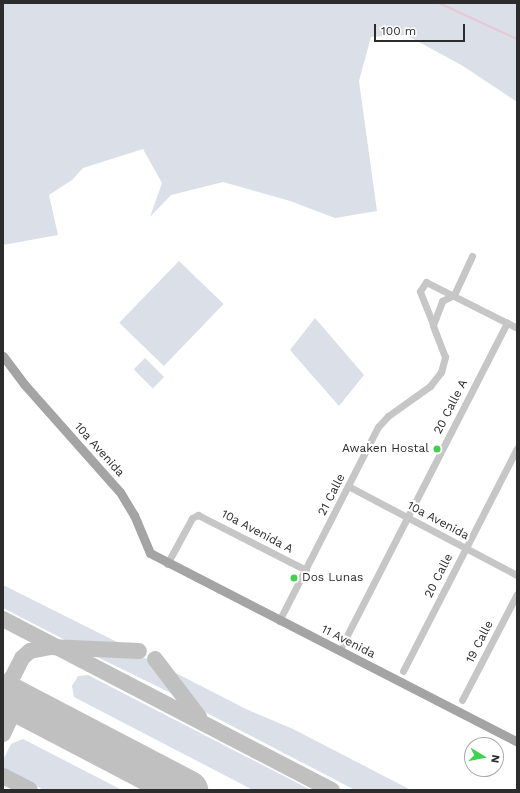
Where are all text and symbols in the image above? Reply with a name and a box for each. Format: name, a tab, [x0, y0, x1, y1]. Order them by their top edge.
scale bar	[376, 16, 467, 42]
text: 100 m	[381, 24, 416, 38]
street label: 20 Calle A	[431, 377, 471, 437]
street label: 10a Avenida	[71, 420, 127, 480]
place label: Awaken Hostal	[342, 442, 429, 456]
marker: Awaken Hostal	[432, 444, 442, 454]
street label: 21 Calle	[315, 472, 349, 518]
street label: 10a Avenida	[404, 499, 472, 543]
street label: 10a Avenida A	[218, 507, 296, 557]
street label: 20 Calle	[422, 551, 456, 601]
place label: Dos Lunas	[302, 571, 363, 585]
marker: Dos Lunas	[289, 573, 299, 583]
street label: 19 Calle	[463, 618, 497, 666]
street label: 11 Avenida	[318, 622, 378, 662]
north arrow	[464, 737, 504, 777]
text: N	[488, 754, 502, 764]

